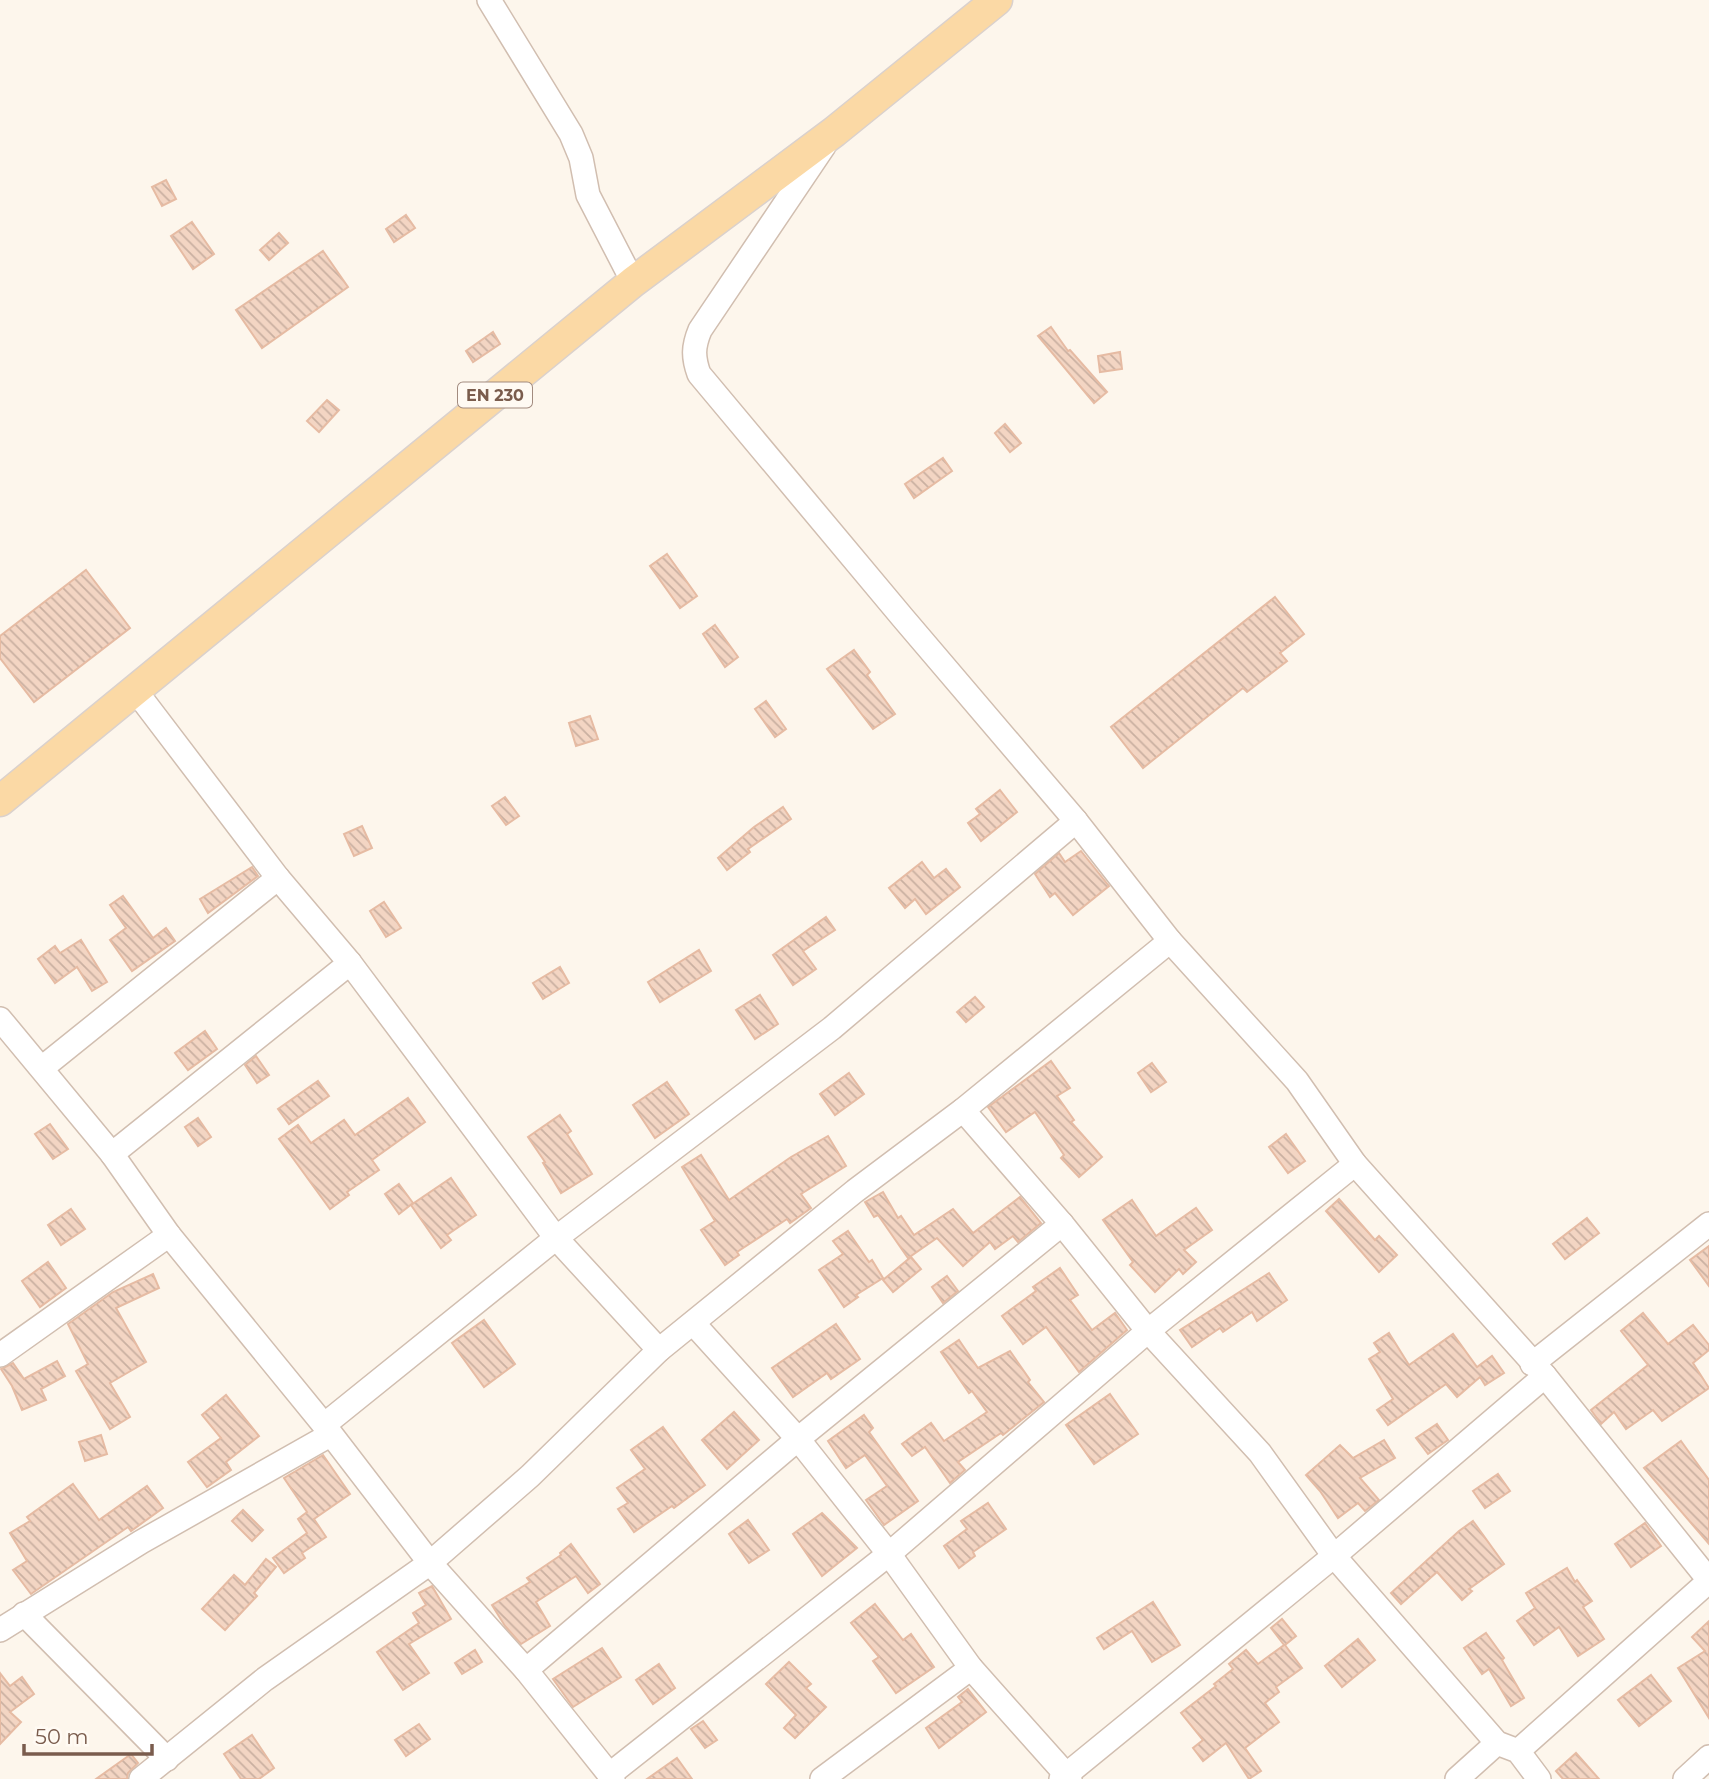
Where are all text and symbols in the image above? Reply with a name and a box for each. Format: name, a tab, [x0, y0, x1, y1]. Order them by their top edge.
road number: EN 230	[458, 382, 532, 408]
scale bar	[24, 1712, 152, 1756]
text: 50 m	[35, 1724, 89, 1749]

